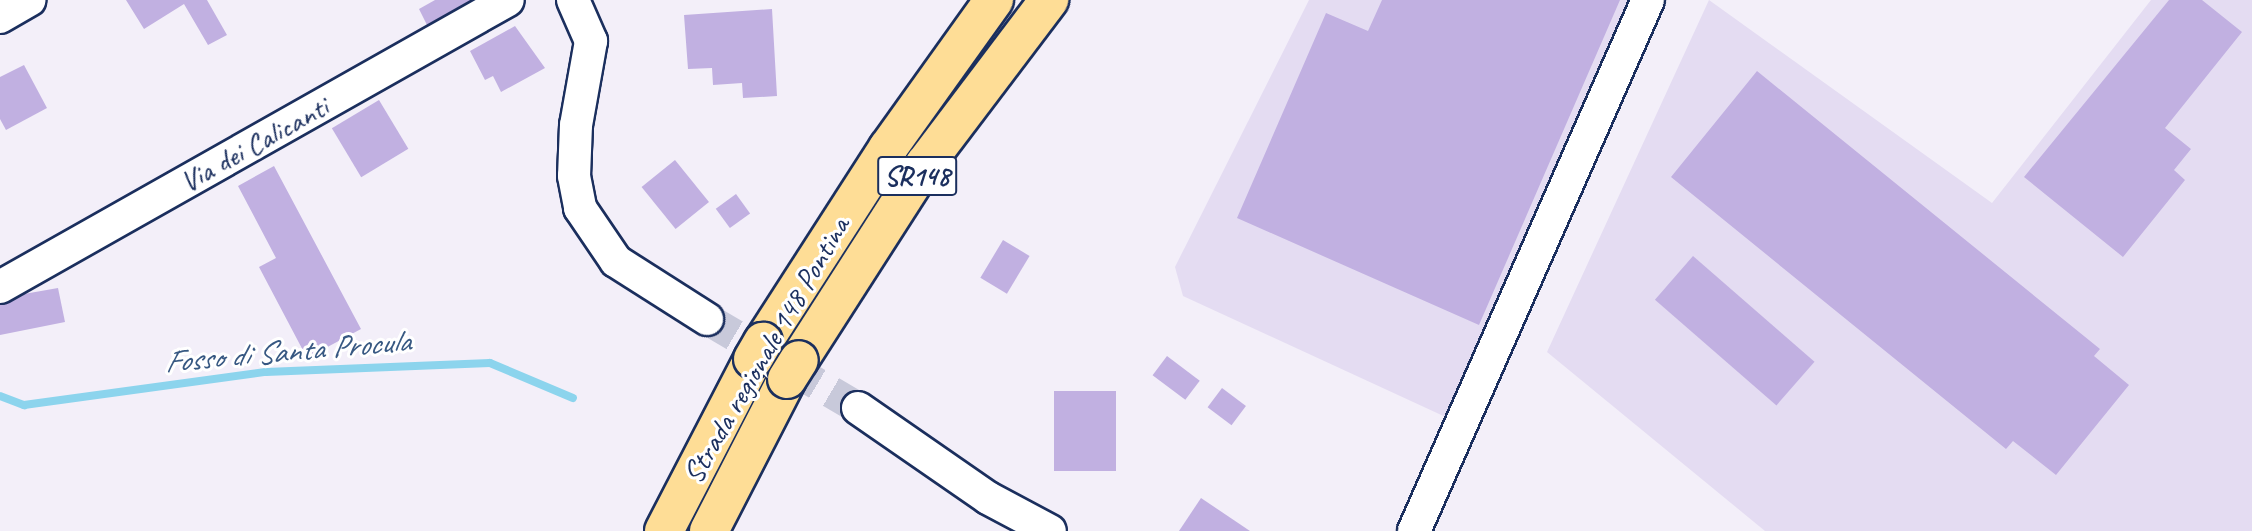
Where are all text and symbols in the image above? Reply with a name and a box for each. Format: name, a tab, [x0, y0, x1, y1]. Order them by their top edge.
street label: Via dei Calicanti	[174, 89, 334, 199]
road number: SR148	[877, 152, 957, 200]
street label: Strada regionale 148 Pontina	[675, 210, 857, 490]
water label: Fosso di Santa Procula	[163, 322, 411, 382]

